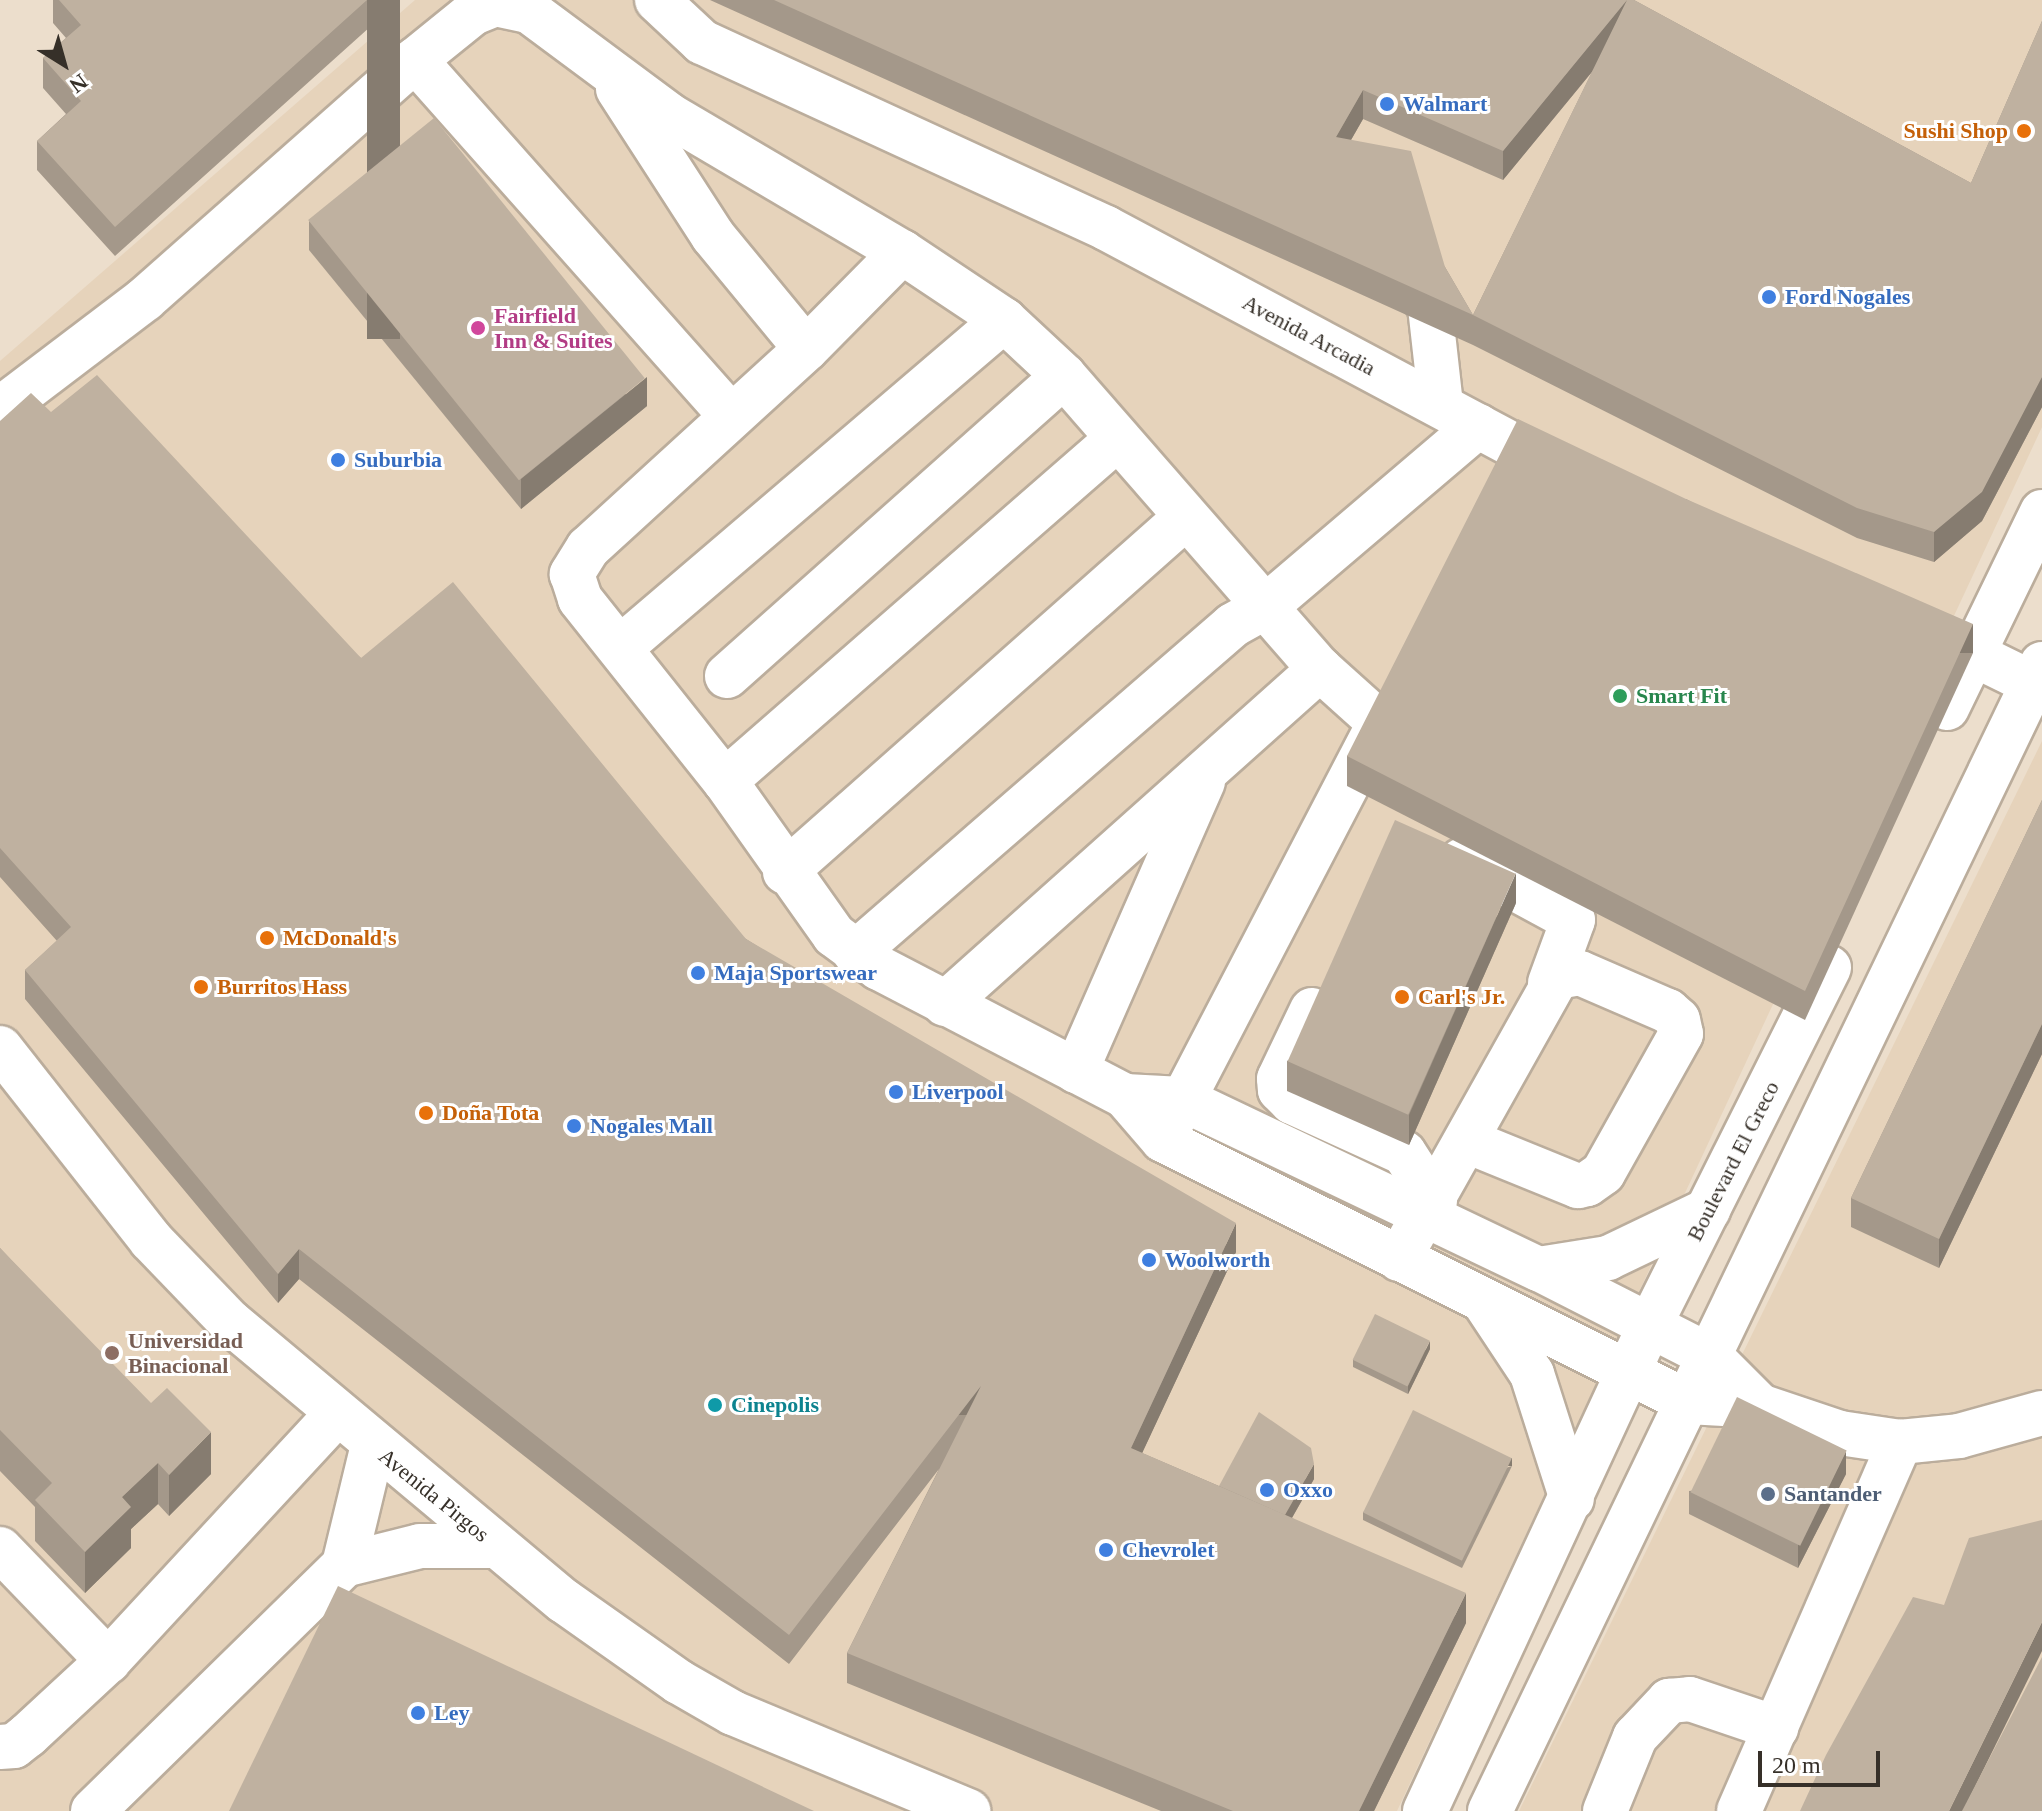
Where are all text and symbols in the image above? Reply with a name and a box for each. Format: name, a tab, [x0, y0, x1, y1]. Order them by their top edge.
north arrow	[24, 24, 104, 104]
text: N	[65, 69, 93, 98]
place label: Walmart	[1403, 91, 1487, 117]
marker: Walmart	[1378, 95, 1396, 113]
place label: Sushi Shop	[1903, 118, 2008, 144]
marker: Sushi Shop	[2015, 122, 2033, 140]
place label: Ford Nogales	[1785, 284, 1910, 310]
marker: Ford Nogales	[1760, 288, 1778, 306]
street label: Avenida Arcadia	[1237, 289, 1381, 381]
place label: Fairfield Inn & Suites	[494, 302, 613, 354]
marker: Fairfield Inn & Suites	[469, 319, 487, 337]
place label: Suburbia	[354, 447, 442, 473]
marker: Suburbia	[329, 451, 347, 469]
place label: Smart Fit	[1636, 683, 1727, 709]
marker: Smart Fit	[1611, 687, 1629, 705]
place label: McDonald's	[283, 925, 397, 951]
marker: McDonald's	[258, 929, 276, 947]
place label: Maja Sportswear	[714, 960, 877, 986]
marker: Maja Sportswear	[689, 964, 707, 982]
place label: Burritos Hass	[217, 974, 347, 1000]
marker: Burritos Hass	[192, 978, 210, 996]
place label: Carl's Jr.	[1418, 984, 1505, 1010]
marker: Carl's Jr.	[1393, 988, 1411, 1006]
street label: Boulevard El Greco	[1681, 1077, 1785, 1245]
place label: Liverpool	[912, 1079, 1004, 1105]
marker: Liverpool	[887, 1083, 905, 1101]
place label: Doña Tota	[442, 1100, 540, 1126]
marker: Doña Tota	[417, 1104, 435, 1122]
place label: Nogales Mall	[590, 1113, 713, 1139]
marker: Nogales Mall	[565, 1117, 583, 1135]
place label: Woolworth	[1165, 1247, 1270, 1273]
marker: Woolworth	[1140, 1251, 1158, 1269]
place label: Universidad Binacional	[128, 1327, 243, 1378]
marker: Universidad Binacional	[103, 1344, 121, 1362]
place label: Cinepolis	[731, 1392, 819, 1418]
marker: Cinepolis	[706, 1396, 724, 1414]
street label: Avenida Pirgos	[374, 1443, 494, 1547]
place label: Oxxo	[1283, 1477, 1333, 1503]
marker: Oxxo	[1258, 1481, 1276, 1499]
place label: Santander	[1784, 1481, 1882, 1507]
marker: Santander	[1759, 1485, 1777, 1503]
place label: Chevrolet	[1122, 1537, 1214, 1563]
marker: Chevrolet	[1097, 1541, 1115, 1559]
place label: Ley	[434, 1700, 469, 1726]
marker: Ley	[409, 1704, 427, 1722]
scale bar	[1762, 1735, 1884, 1785]
text: 20 m	[1772, 1752, 1821, 1778]

